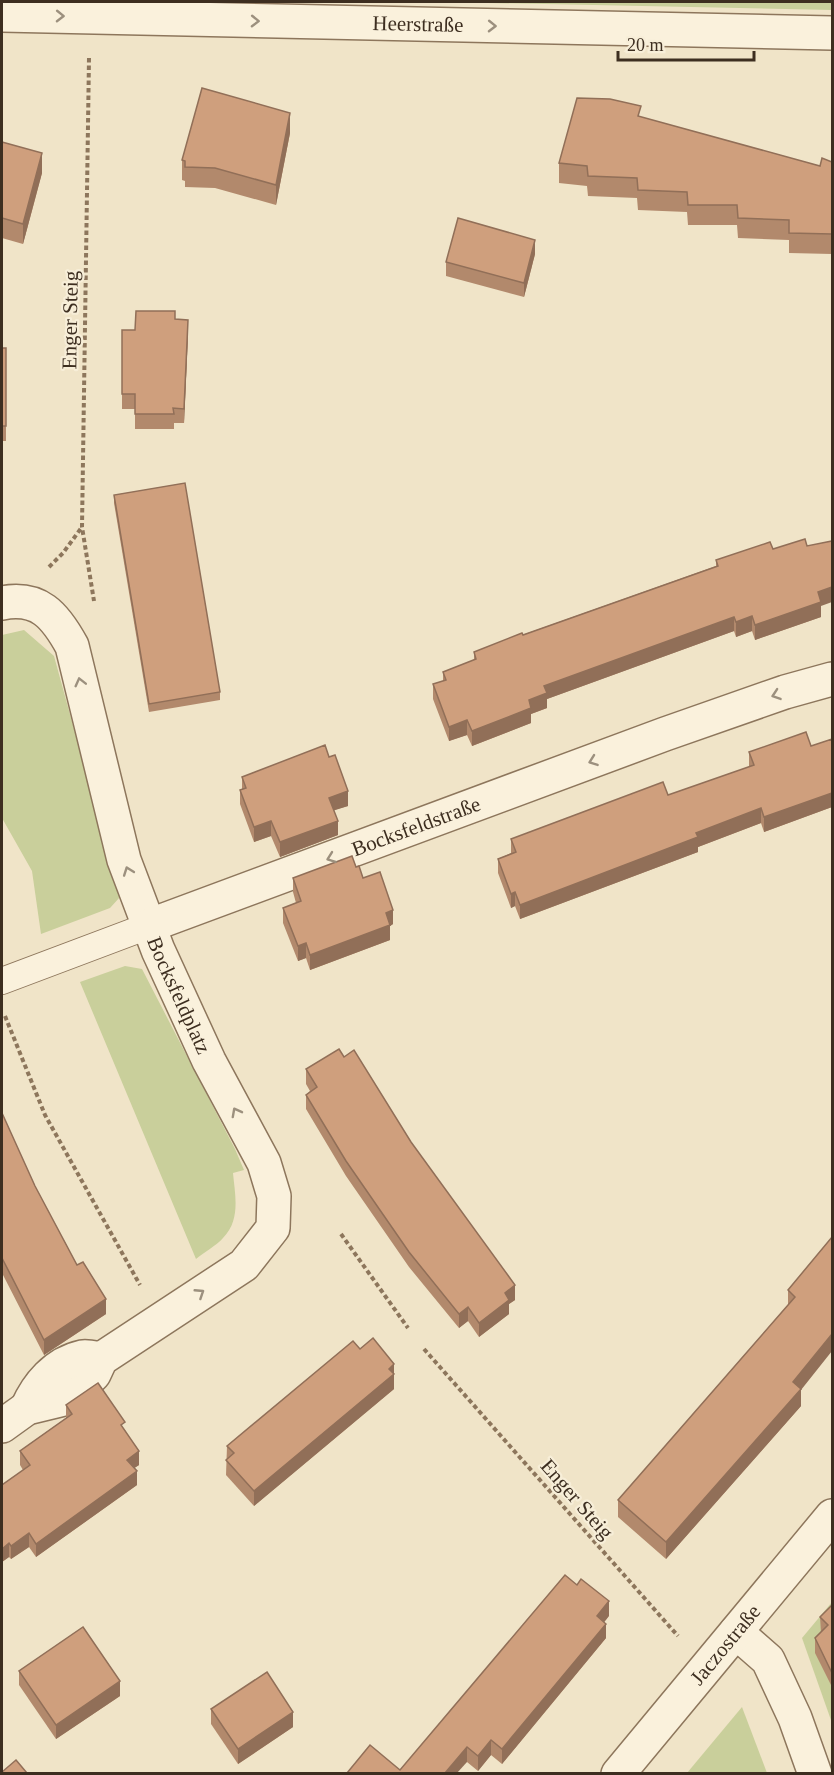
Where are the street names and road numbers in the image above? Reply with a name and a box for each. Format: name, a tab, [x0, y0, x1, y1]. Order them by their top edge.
street label: Heerstraße	[372, 11, 464, 37]
street label: Enger Steig	[57, 270, 83, 369]
street label: Bocksfeldstraße	[348, 792, 484, 861]
street label: Bocksfeldplatz	[142, 933, 216, 1058]
street label: Enger Steig	[536, 1454, 619, 1544]
street label: Jaczostraße	[685, 1600, 765, 1690]

